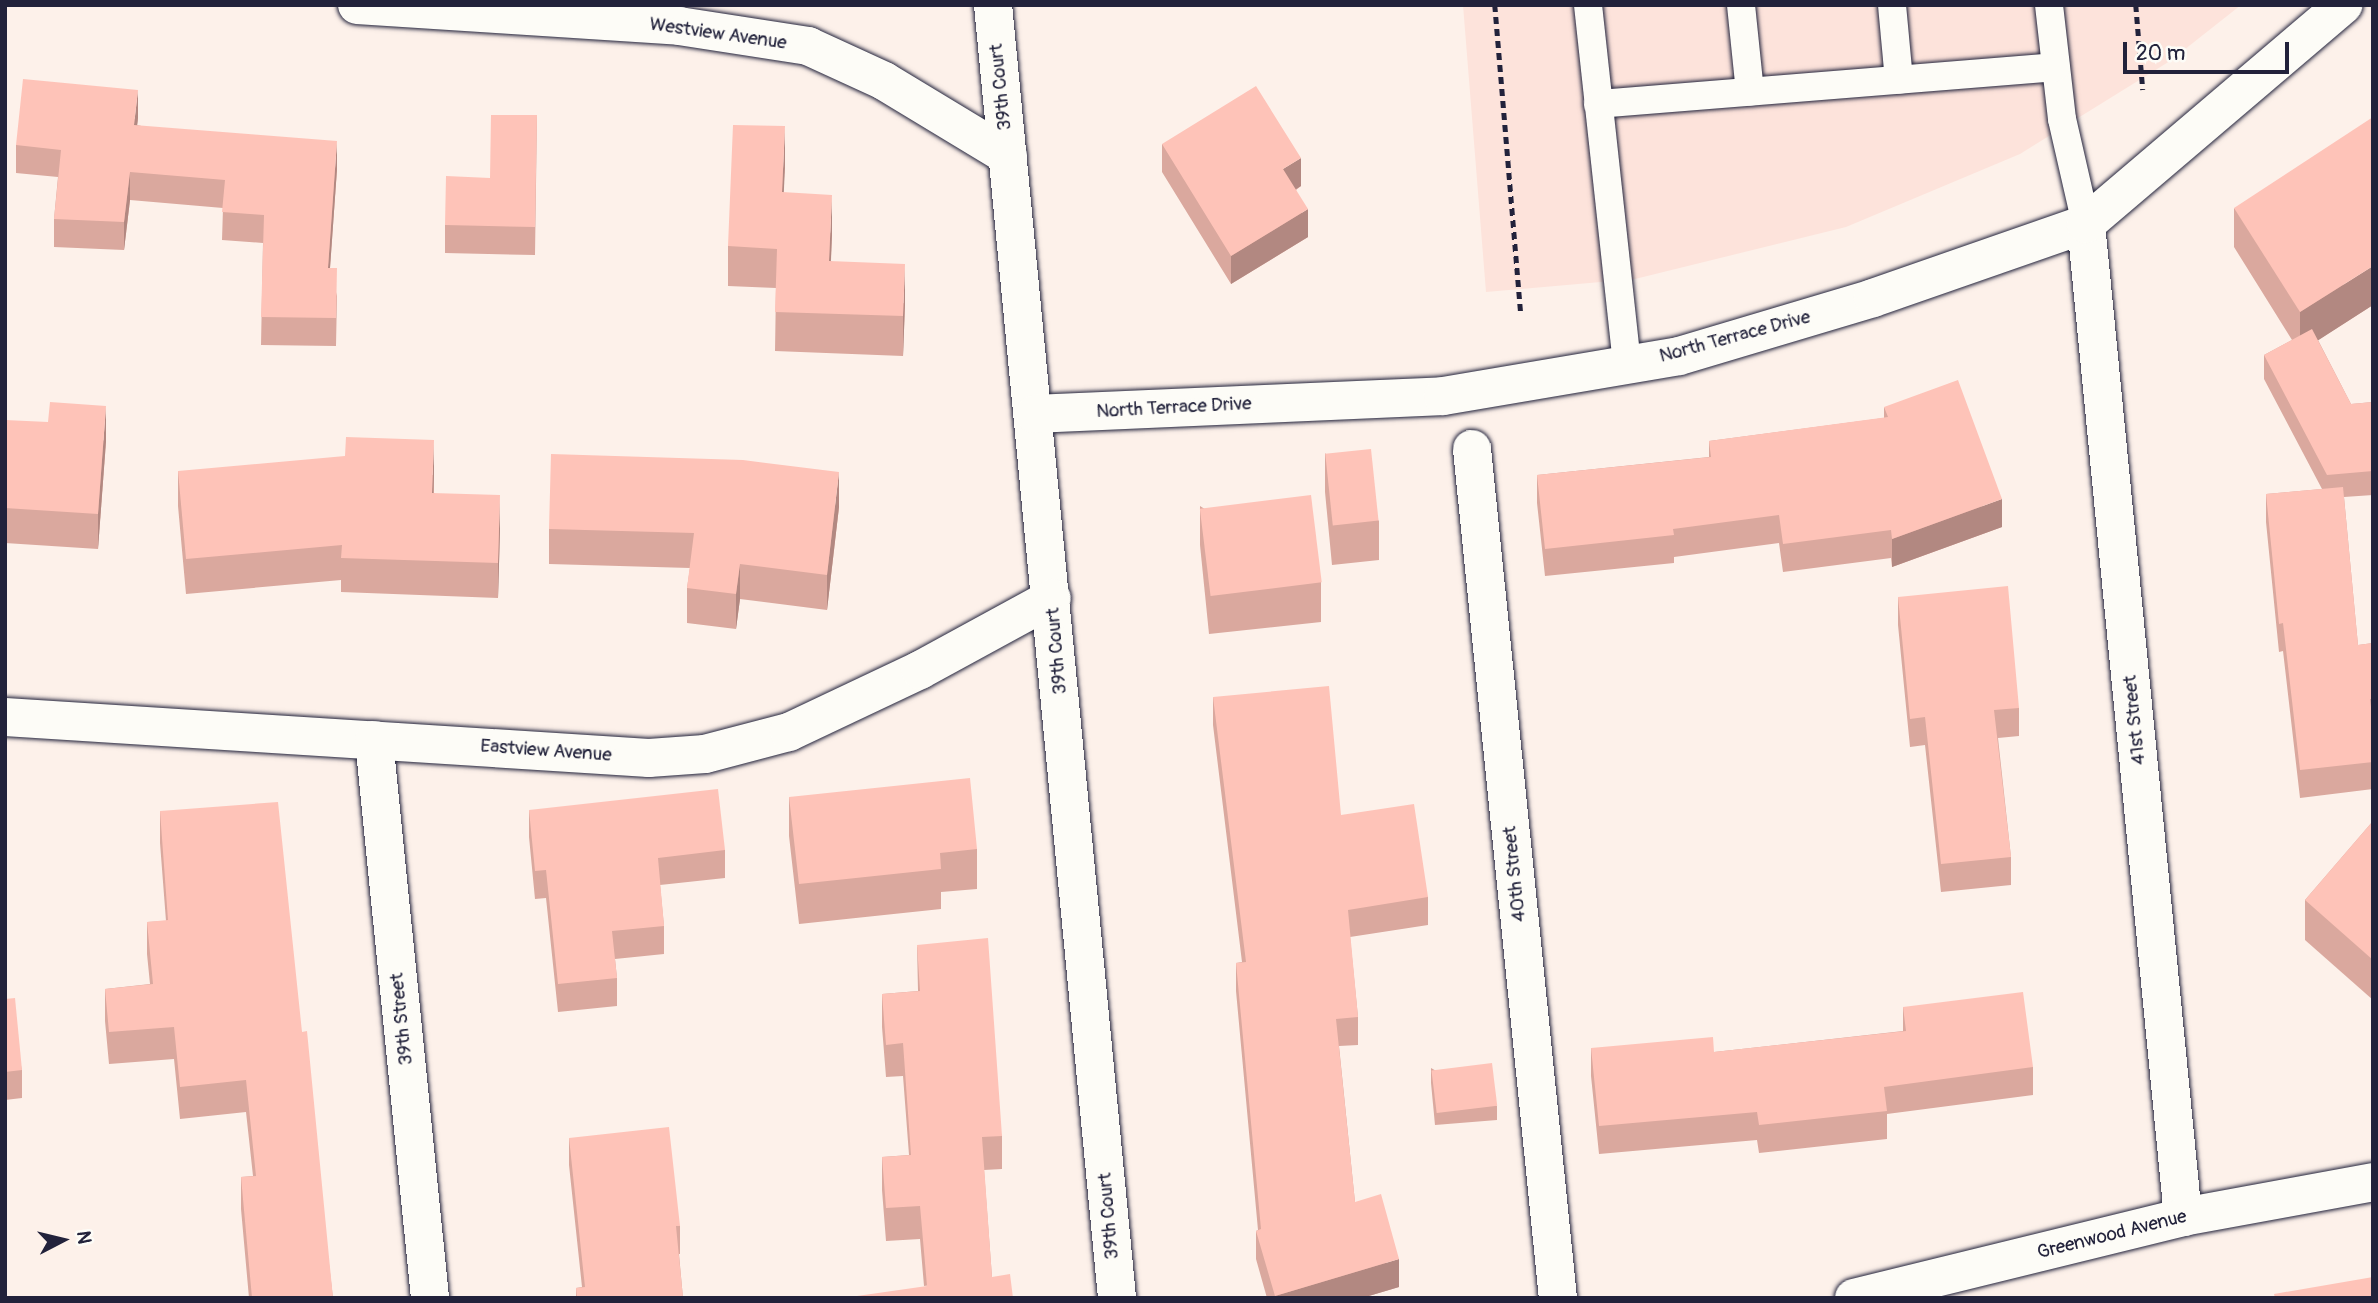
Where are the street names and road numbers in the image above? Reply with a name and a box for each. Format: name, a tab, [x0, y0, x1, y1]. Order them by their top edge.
street label: Westview Avenue	[648, 13, 788, 55]
street label: 39th Court	[985, 43, 1017, 131]
street label: North Terrace Drive	[1657, 306, 1813, 368]
street label: North Terrace Drive	[1096, 393, 1252, 423]
street label: 39th Court	[1042, 607, 1072, 695]
street label: 41st Street	[2119, 674, 2151, 766]
street label: Eastview Avenue	[480, 735, 612, 767]
street label: 40th Street	[1499, 825, 1531, 923]
street label: 39th Street	[386, 972, 418, 1066]
street label: 39th Court	[1094, 1172, 1124, 1260]
street label: Greenwood Avenue	[2035, 1205, 2189, 1265]

